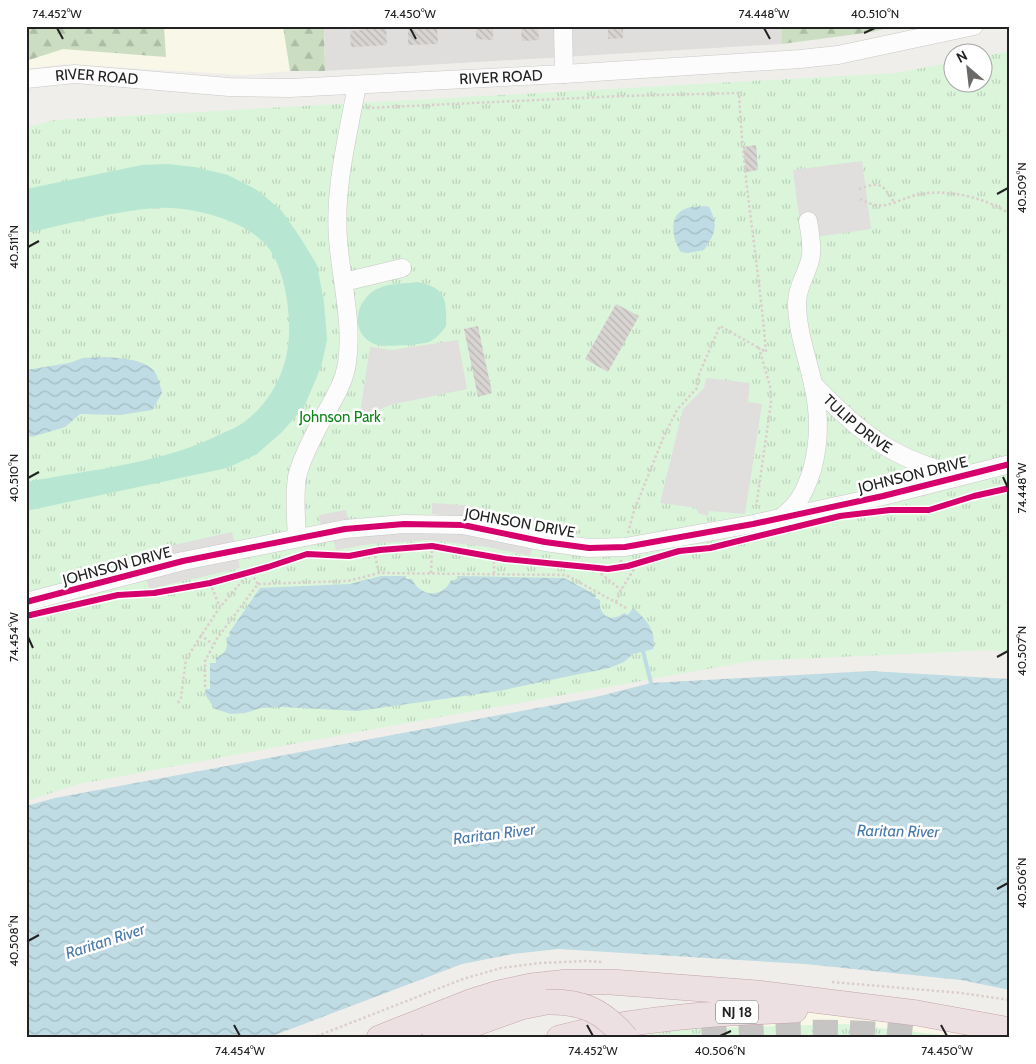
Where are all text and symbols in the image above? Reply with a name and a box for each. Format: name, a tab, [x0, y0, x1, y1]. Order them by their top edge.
text: 74.452°W	[32, 6, 82, 21]
text: 74.450°W	[384, 6, 436, 21]
text: 74.448°W	[739, 6, 790, 21]
text: 40.510°N	[851, 6, 899, 21]
north arrow	[944, 42, 994, 92]
text: N	[953, 46, 970, 67]
street label: RIVER ROAD	[54, 65, 139, 88]
street label: RIVER ROAD	[459, 66, 543, 88]
text: 40.509°N	[1014, 162, 1029, 214]
text: 40.511°N	[6, 225, 21, 269]
street label: TULIP DRIVE	[819, 391, 895, 457]
park label: Johnson Park	[298, 408, 381, 426]
street label: JOHNSON DRIVE	[856, 453, 970, 498]
text: 40.510°N	[6, 454, 21, 502]
text: 74.448°W	[1014, 462, 1029, 513]
street label: JOHNSON DRIVE	[462, 504, 577, 542]
street label: JOHNSON DRIVE	[60, 543, 173, 589]
text: 74.454°W	[6, 611, 21, 662]
text: 40.507°N	[1014, 626, 1029, 676]
water label: Raritan River	[452, 819, 537, 848]
water label: Raritan River	[857, 821, 940, 841]
text: 40.506°N	[1014, 857, 1029, 909]
text: 40.508°N	[6, 915, 21, 967]
water label: Raritan River	[63, 919, 148, 963]
road number: NJ 18	[716, 1000, 758, 1024]
text: 74.454°W	[215, 1043, 266, 1058]
text: 74.452°W	[568, 1043, 618, 1058]
text: 40.506°N	[694, 1043, 746, 1058]
text: 74.450°W	[921, 1043, 973, 1058]

